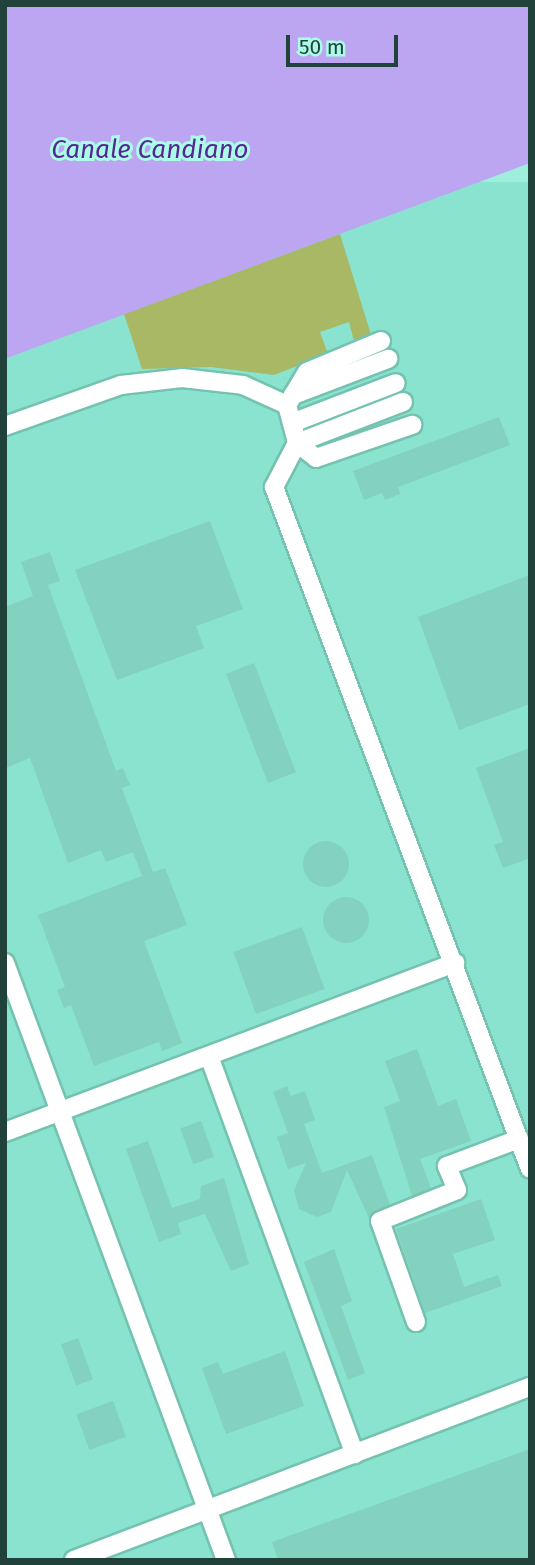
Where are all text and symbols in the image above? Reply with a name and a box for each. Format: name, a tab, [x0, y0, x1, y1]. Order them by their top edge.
scale bar	[290, 21, 402, 65]
text: 50 m	[299, 34, 345, 60]
water label: Canale Candiano	[51, 134, 249, 166]

